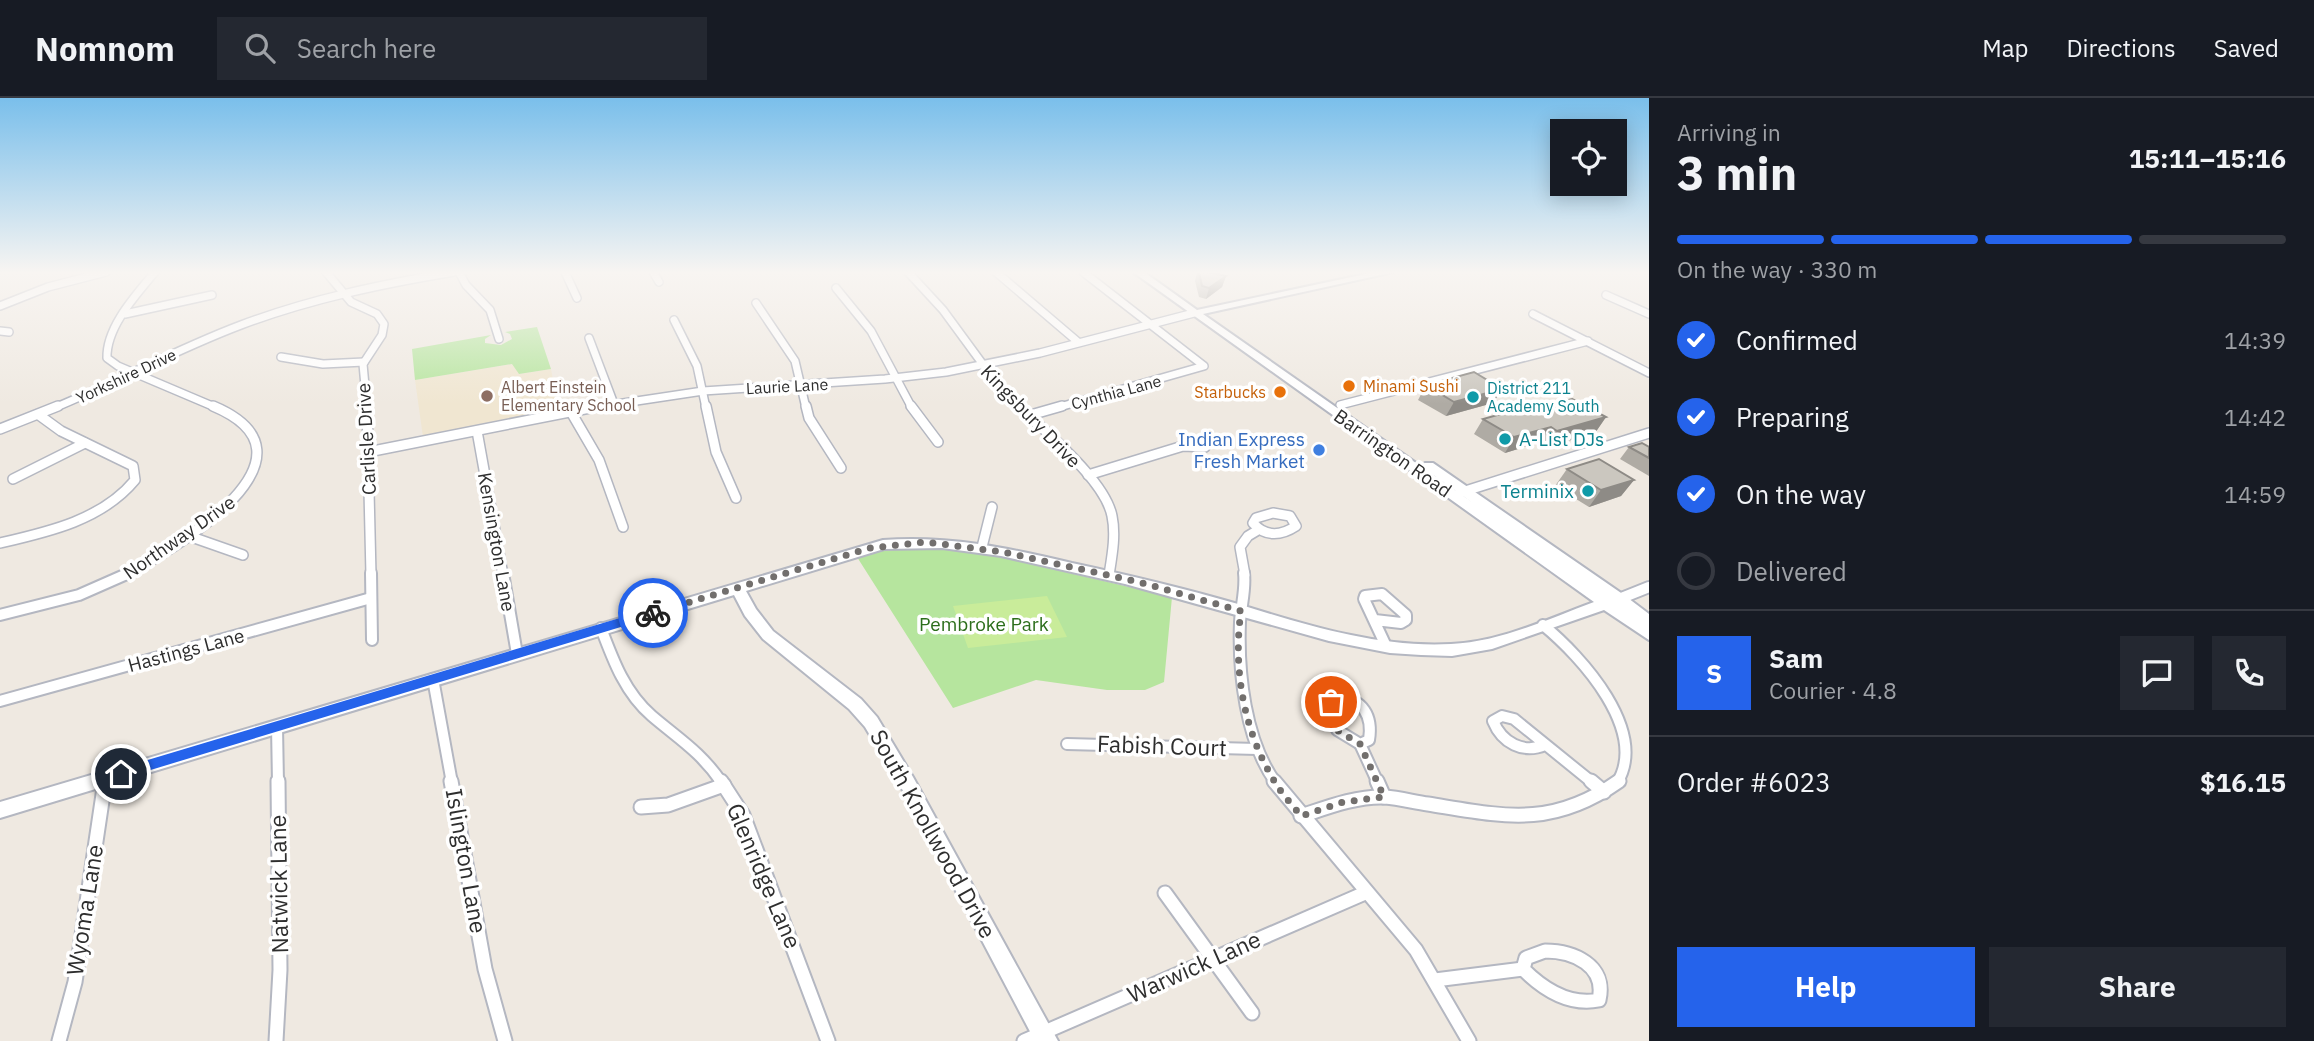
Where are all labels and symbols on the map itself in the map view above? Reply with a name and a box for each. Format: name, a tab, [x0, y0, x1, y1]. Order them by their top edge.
street label: Yorkshire Drive	[73, 344, 179, 408]
street label: Kingsbury Drive	[976, 359, 1086, 473]
street label: Cynthia Lane	[1069, 370, 1163, 414]
street label: Laurie Lane	[745, 374, 829, 398]
place label: Minami Sushi	[1363, 376, 1459, 396]
place label: Albert Einstein Elementary School	[501, 377, 636, 415]
marker: Minami Sushi	[1341, 378, 1357, 394]
place label: District 211 Academy South	[1487, 378, 1600, 416]
street label: Carlisle Drive	[351, 382, 381, 496]
place label: Starbucks	[1194, 382, 1266, 402]
marker: Starbucks	[1272, 384, 1288, 400]
marker: Albert Einstein Elementary School	[479, 388, 495, 404]
marker: District 211 Academy South	[1465, 389, 1481, 405]
street label: Barrington Road	[1329, 404, 1457, 502]
place label: Indian Express Fresh Market	[1178, 427, 1305, 473]
place label: A-List DJs	[1519, 427, 1604, 451]
marker: A-List DJs	[1497, 431, 1513, 447]
marker: Indian Express Fresh Market	[1311, 442, 1327, 458]
street label: Kensington Lane	[473, 470, 521, 614]
place label: Terminix	[1500, 479, 1574, 503]
marker: Terminix	[1580, 483, 1596, 499]
street label: Northway Drive	[118, 490, 240, 584]
courier	[618, 578, 688, 648]
park label: Pembroke Park	[919, 612, 1049, 636]
street label: Hastings Lane	[125, 623, 247, 677]
pin	[1301, 672, 1361, 732]
street label: South Knollwood Drive	[864, 724, 1004, 943]
street label: Fabish Court	[1097, 728, 1227, 762]
pin	[91, 744, 151, 804]
street label: Islington Lane	[439, 786, 494, 936]
street label: Glenridge Lane	[721, 798, 809, 953]
street label: Natwick Lane	[262, 814, 294, 954]
street label: Wyoma Lane	[59, 842, 109, 977]
street label: Warwick Lane	[1122, 923, 1265, 1009]

